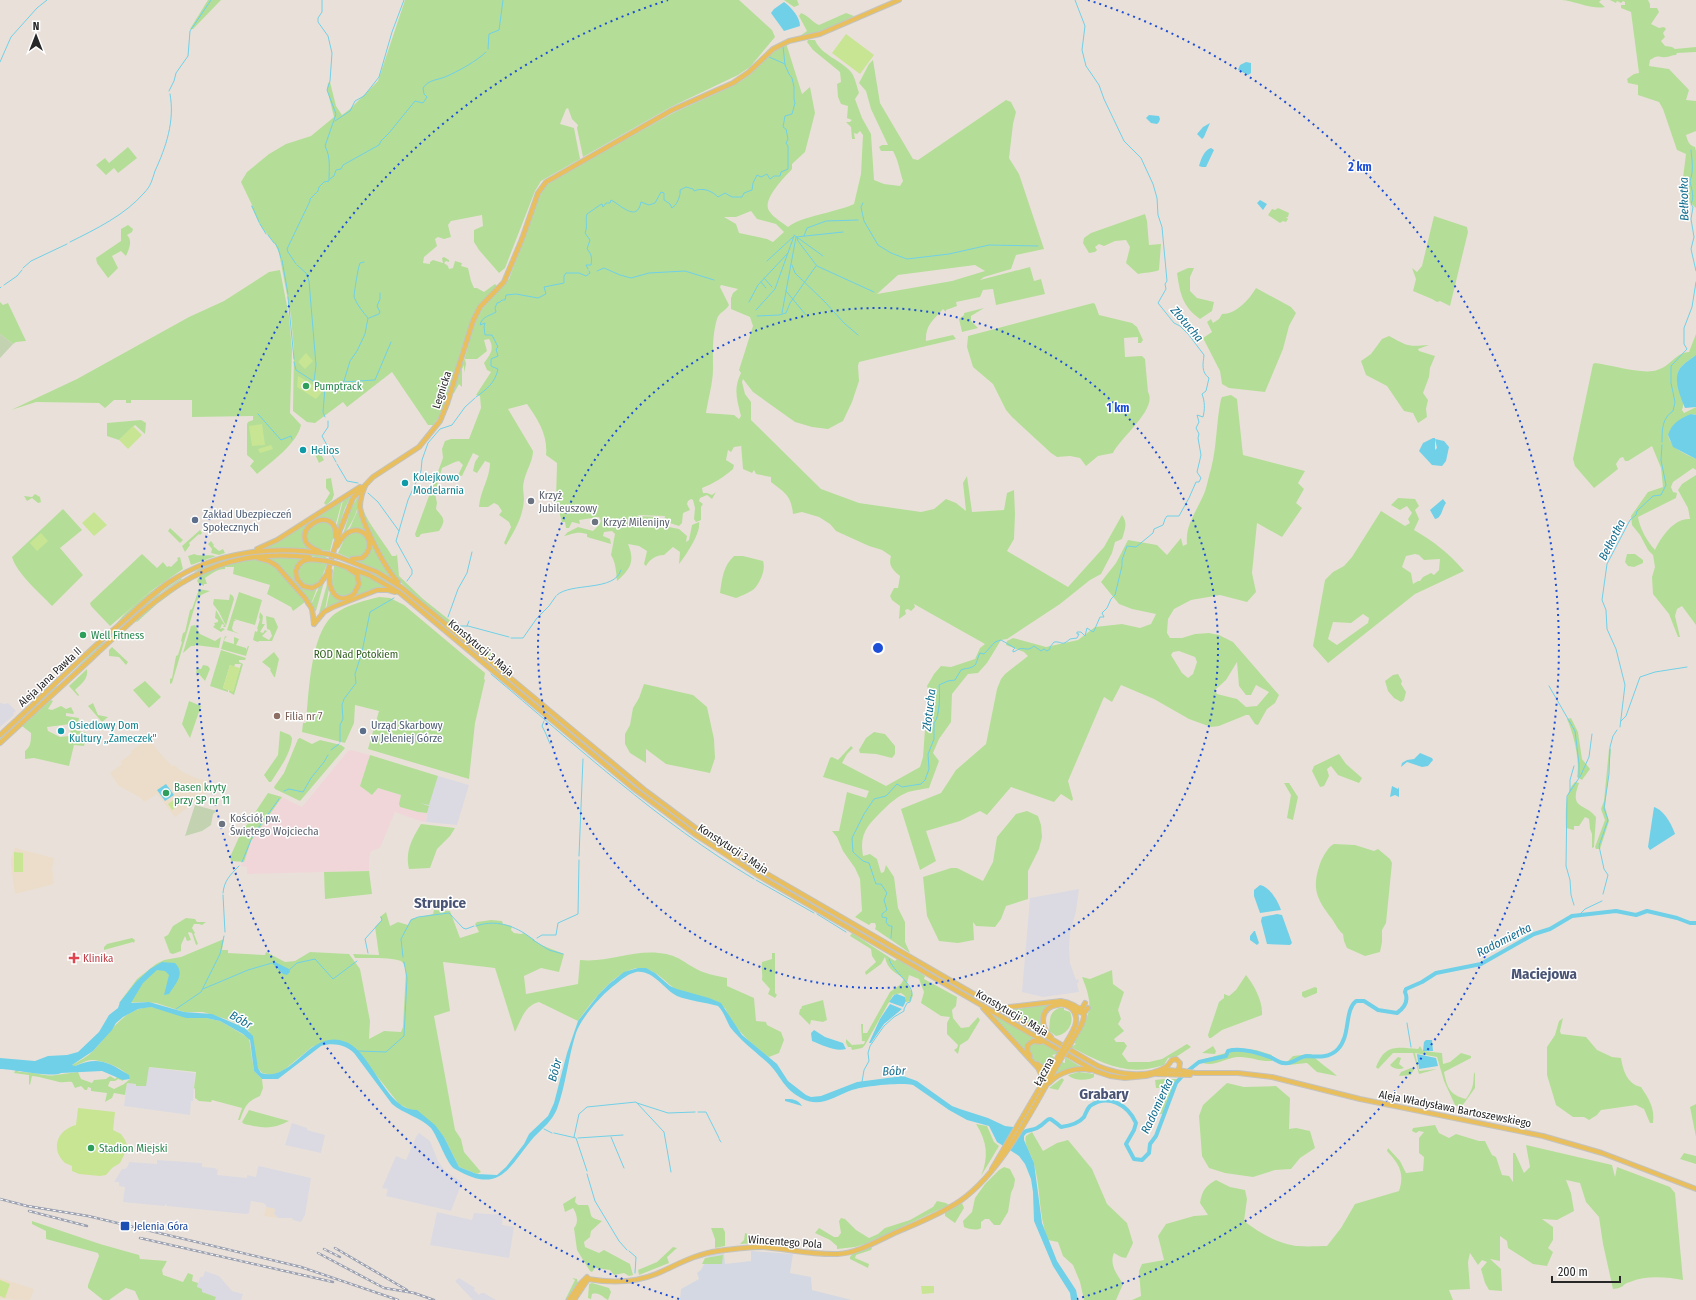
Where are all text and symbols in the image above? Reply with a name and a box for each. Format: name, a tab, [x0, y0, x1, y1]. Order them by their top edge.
north arrow	[16, 16, 56, 56]
text: N	[33, 20, 39, 33]
text: 2 km	[1347, 160, 1372, 174]
water label: Bełkotka	[1677, 177, 1691, 221]
water label: Złotucha	[1167, 303, 1206, 345]
street label: Legnicka	[430, 370, 454, 410]
place label: Pumptrack	[314, 380, 363, 393]
marker: Pumptrack	[301, 381, 311, 391]
text: 1 km	[1107, 401, 1129, 415]
place label: Helios	[311, 444, 340, 457]
marker: Helios	[298, 445, 308, 455]
place label: Kolejkowo Modelarnia	[413, 471, 464, 497]
marker: Kolejkowo Modelarnia	[400, 478, 410, 488]
place label: Krzyż Jubileuszowy	[539, 489, 597, 515]
marker: Krzyż Jubileuszowy	[526, 496, 536, 506]
place label: Zakład Ubezpieczeń Społecznych	[203, 508, 292, 534]
marker: Zakład Ubezpieczeń Społecznych	[190, 515, 200, 525]
place label: Krzyż Milenijny	[603, 516, 670, 529]
marker: Krzyż Milenijny	[590, 517, 600, 527]
water label: Bełkotka	[1596, 517, 1628, 563]
street label: Konstytucji 3 Maja	[446, 617, 516, 679]
place label: Well Fitness	[91, 629, 145, 642]
marker: Well Fitness	[78, 630, 88, 640]
centre of rings	[871, 641, 885, 655]
street label: Aleja Jana Pawła II	[16, 644, 84, 710]
park label: ROD Nad Potokiem	[314, 648, 398, 661]
water label: Złotucha	[919, 688, 939, 733]
place label: Filia nr 7	[285, 710, 323, 723]
marker: Filia nr 7	[272, 711, 282, 721]
place label: Osiedlowy Dom Kultury ,,Zameczek"	[69, 719, 157, 745]
place label: Urząd Skarbowy w Jeleniej Górze	[371, 719, 443, 745]
marker: Osiedlowy Dom Kultury ,,Zameczek"	[56, 726, 66, 736]
marker: Urząd Skarbowy w Jeleniej Górze	[358, 726, 368, 736]
place label: Basen kryty przy SP nr 11	[174, 781, 230, 807]
marker: Basen kryty przy SP nr 11	[161, 788, 171, 798]
place label: Kościół pw. Świętego Wojciecha	[230, 812, 319, 838]
marker: Kościół pw. Świętego Wojciecha	[217, 819, 227, 829]
street label: Konstytucji 3 Maja	[695, 821, 771, 877]
district label: Strupice	[414, 894, 467, 912]
water label: Radomierka	[1474, 920, 1534, 960]
marker: Klinika	[68, 952, 80, 964]
place label: Klinika	[83, 952, 113, 965]
district label: Maciejowa	[1511, 965, 1577, 983]
street label: Konstytucji 3 Maja	[973, 987, 1051, 1039]
water label: Bóbr	[227, 1008, 255, 1032]
street label: Łączna	[1031, 1055, 1057, 1089]
water label: Bóbr	[545, 1056, 565, 1083]
water label: Bóbr	[882, 1064, 907, 1078]
water label: Radomierka	[1138, 1076, 1176, 1136]
district label: Grabary	[1079, 1085, 1130, 1103]
street label: Aleja Władysława Bartoszewskiego	[1378, 1088, 1533, 1130]
place label: Stadion Miejski	[99, 1142, 168, 1155]
marker: Stadion Miejski	[86, 1143, 96, 1153]
marker: Jelenia Góra	[119, 1220, 131, 1232]
place label: Jelenia Góra	[134, 1220, 188, 1233]
street label: Wincentego Pola	[748, 1233, 822, 1251]
scale bar	[1552, 1258, 1620, 1284]
text: 200 m	[1558, 1265, 1588, 1279]

